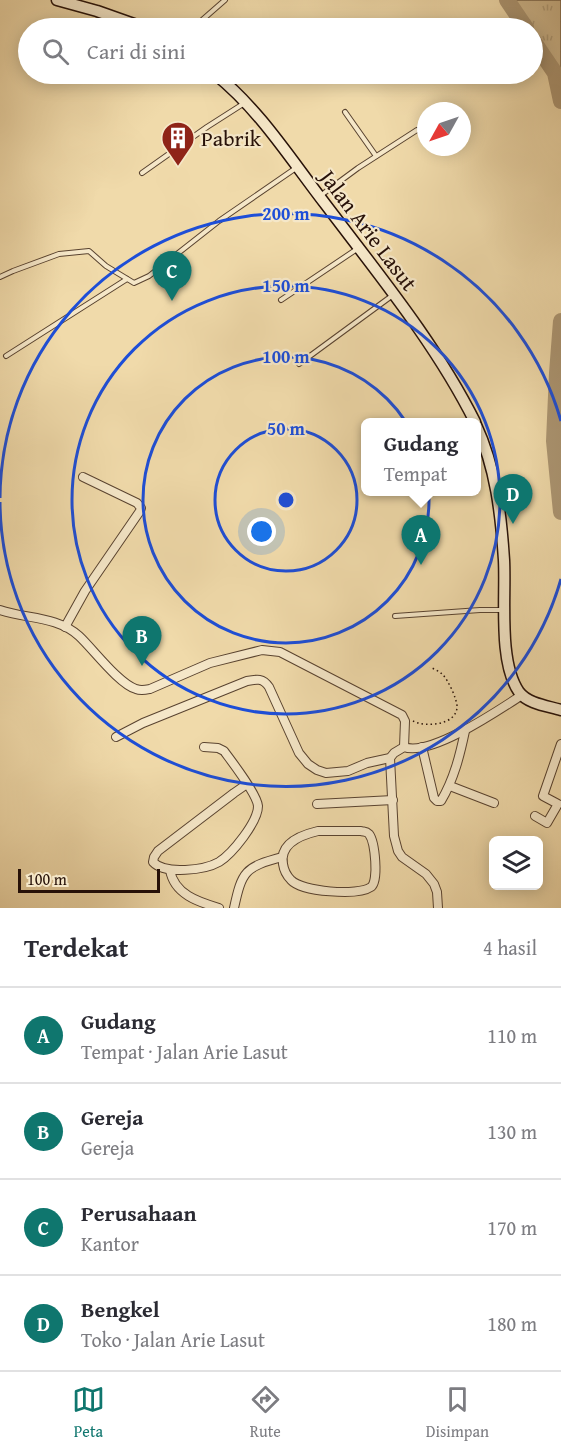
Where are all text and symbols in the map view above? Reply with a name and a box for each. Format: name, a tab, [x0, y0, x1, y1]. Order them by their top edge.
search box	[18, 18, 543, 84]
icon: search	[39, 35, 72, 68]
text: Cari di sini	[87, 35, 186, 67]
north arrow	[417, 102, 471, 156]
building icon: Pabrik	[160, 120, 196, 167]
place label: Pabrik	[201, 122, 262, 154]
street label: Jalan Arie Lasut	[311, 160, 425, 297]
text: 200 m	[262, 200, 310, 227]
pin: C	[152, 252, 192, 301]
text: 150 m	[262, 272, 310, 299]
text: 100 m	[262, 343, 310, 370]
text: 50 m	[267, 415, 306, 442]
popup	[361, 418, 481, 496]
text: Gudang	[384, 427, 458, 459]
text: Tempat	[384, 459, 447, 488]
pin: D	[494, 474, 532, 524]
centre of rings	[276, 490, 296, 510]
pin: A	[402, 516, 440, 565]
your location	[247, 517, 276, 546]
pin: B	[122, 616, 162, 666]
map controls	[489, 836, 543, 890]
button: layers	[489, 836, 543, 890]
scale bar	[18, 866, 160, 894]
text: 100 m	[27, 867, 67, 891]
text: Terdekat	[24, 928, 128, 967]
text: 4 hasil	[483, 933, 537, 962]
text: Gudang	[81, 1005, 155, 1037]
text: A	[37, 1021, 50, 1050]
text: 110 m	[487, 1021, 537, 1050]
text: Tempat · Jalan Arie Lasut	[81, 1037, 288, 1066]
text: Gereja	[81, 1101, 144, 1133]
text: B	[37, 1117, 50, 1146]
text: 130 m	[487, 1117, 537, 1146]
text: Gereja	[81, 1133, 134, 1162]
text: Perusahaan	[81, 1197, 197, 1229]
text: C	[38, 1213, 49, 1242]
text: 170 m	[487, 1213, 537, 1242]
text: Kantor	[81, 1229, 139, 1258]
text: Bengkel	[81, 1293, 160, 1325]
text: D	[37, 1309, 50, 1338]
text: 180 m	[487, 1309, 537, 1338]
text: Toko · Jalan Arie Lasut	[81, 1325, 265, 1354]
tab: Peta	[72, 1383, 105, 1443]
tab: Rute	[249, 1383, 282, 1443]
tab: Disimpan	[426, 1383, 489, 1443]

